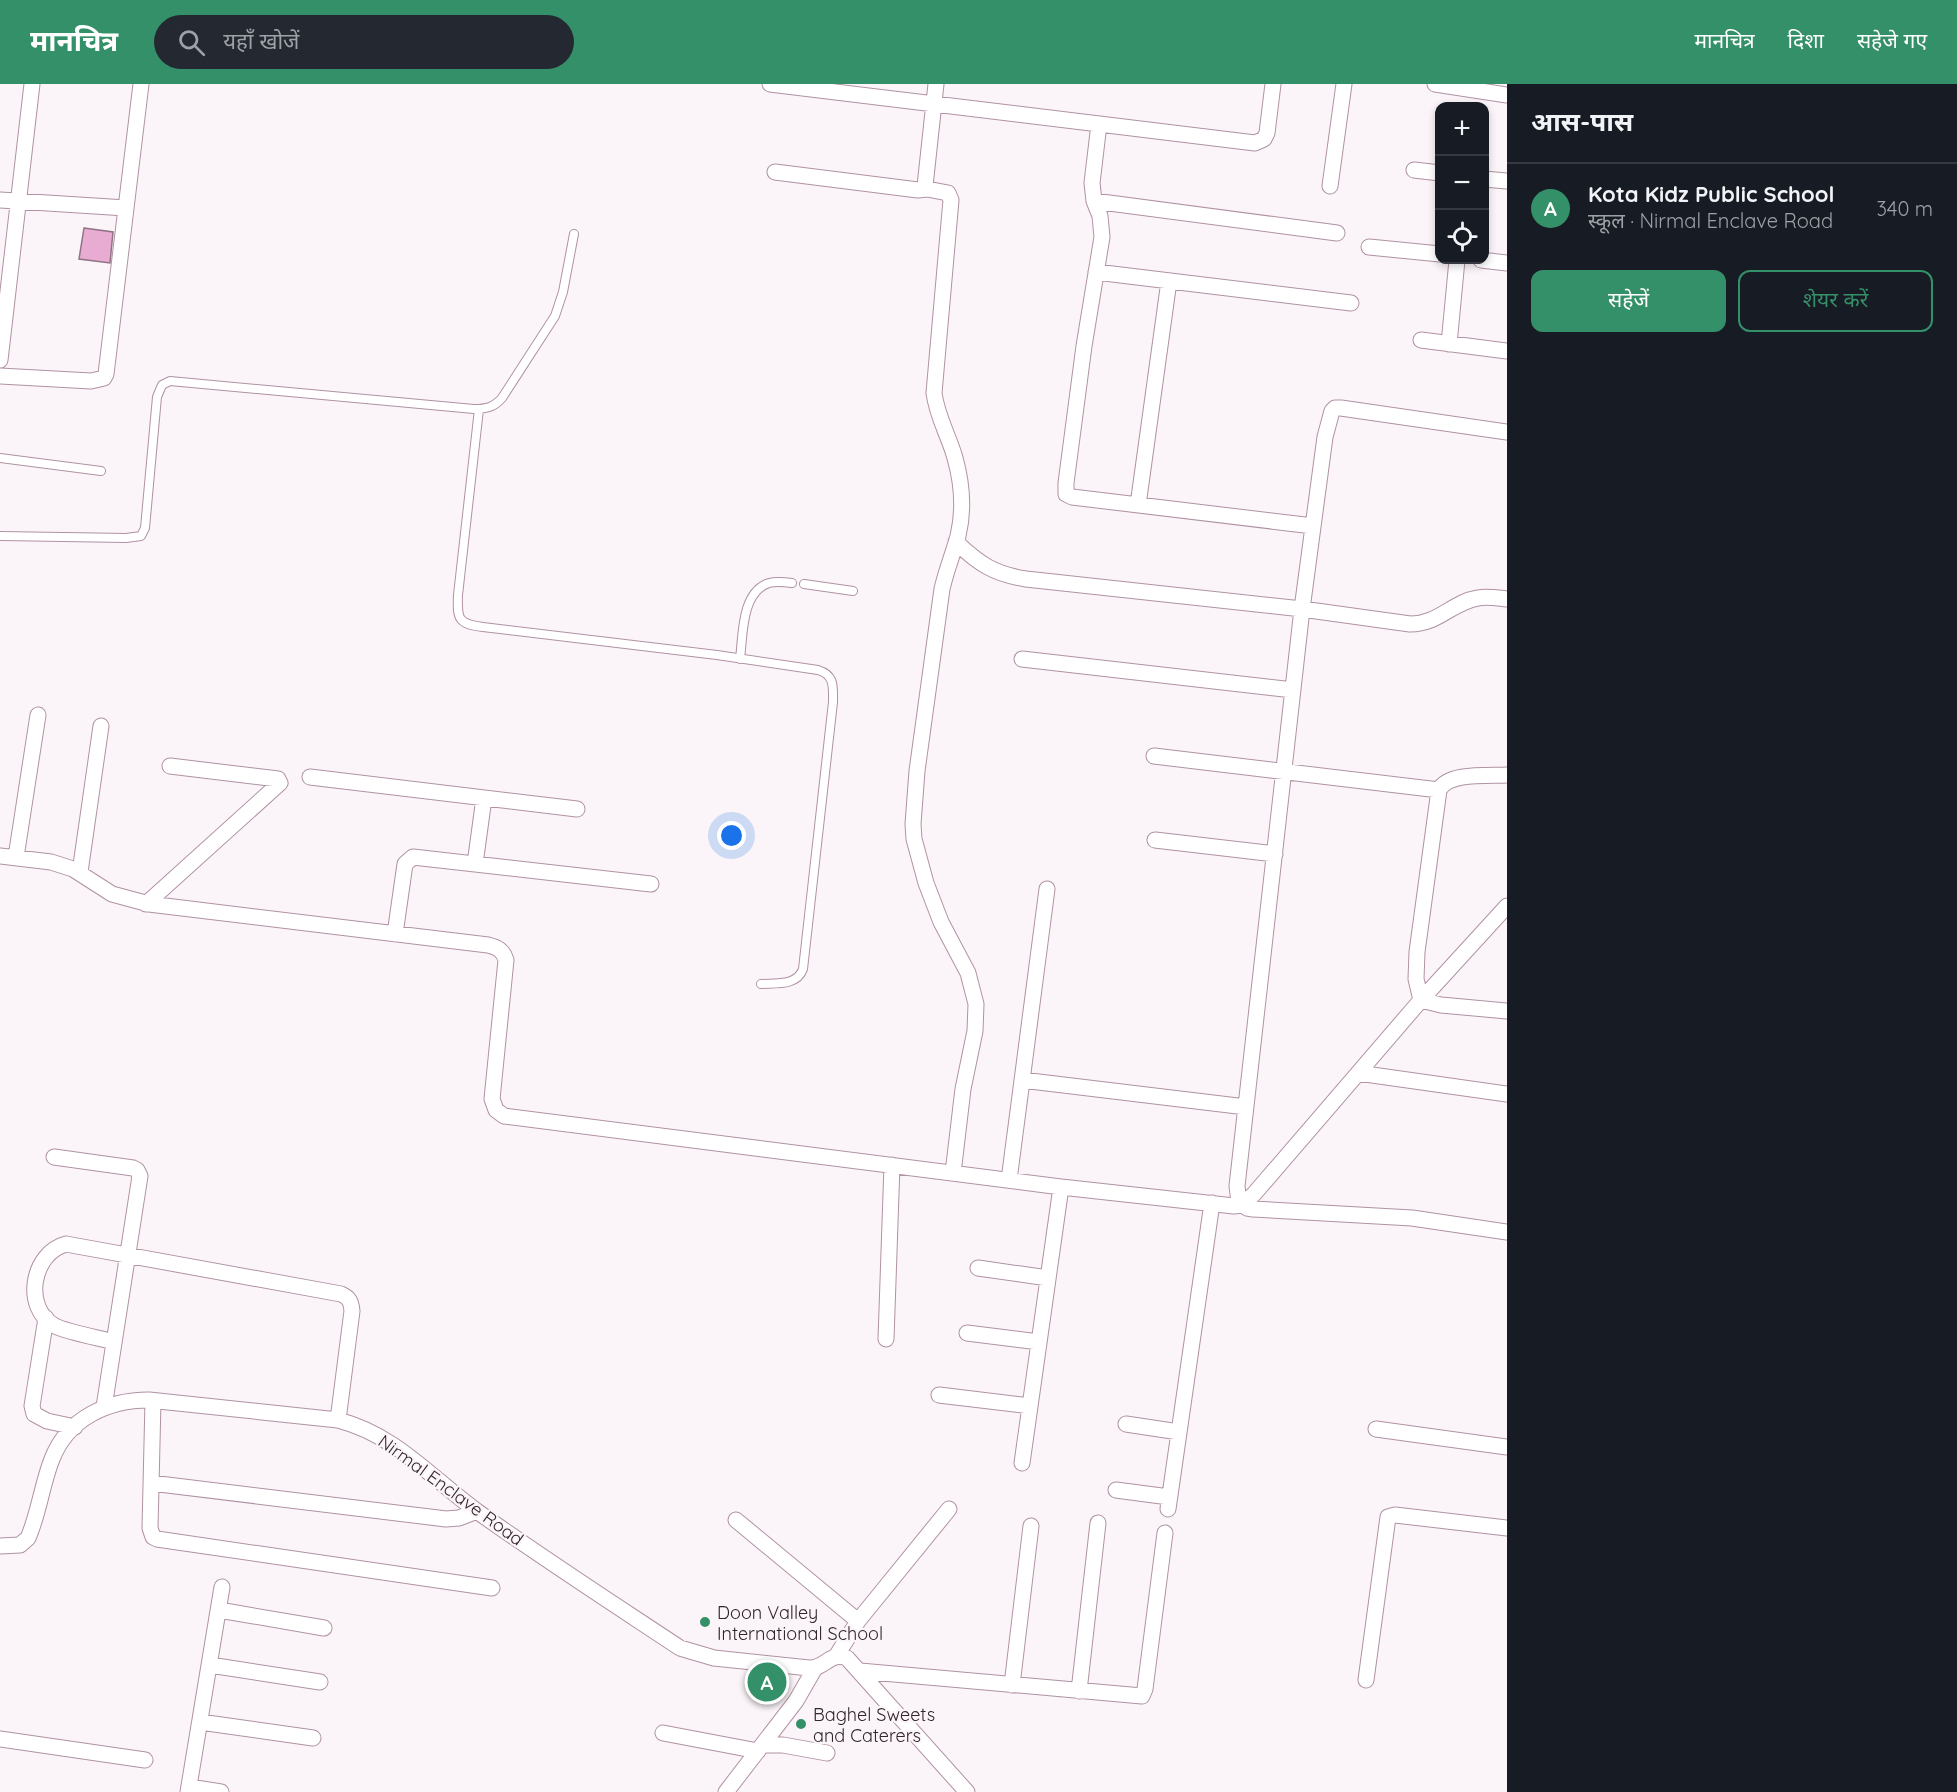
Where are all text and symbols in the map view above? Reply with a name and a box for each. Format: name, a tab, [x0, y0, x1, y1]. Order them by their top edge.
search box	[154, 15, 574, 69]
text: मानचित्र	[30, 23, 118, 58]
icon: search	[175, 26, 208, 59]
text: यहाँ खोजें	[223, 27, 299, 55]
text: मानचित्र	[1695, 27, 1755, 53]
text: दिशा	[1788, 27, 1824, 53]
text: सहेजे गए	[1857, 27, 1927, 53]
map controls	[1435, 102, 1489, 264]
button: +	[1435, 102, 1489, 156]
text: आस-पास	[1531, 105, 1633, 138]
button: −	[1435, 156, 1489, 210]
text: Kota Kidz Public School	[1588, 180, 1834, 208]
text: A	[1544, 196, 1557, 221]
text: 340 m	[1876, 196, 1933, 221]
text: स्कूल · Nirmal Enclave Road	[1588, 208, 1833, 233]
button: locate	[1435, 210, 1489, 264]
button: सहेजें	[1531, 270, 1726, 332]
button: शेयर करें	[1738, 270, 1933, 332]
your location	[717, 821, 746, 850]
street label: Nirmal Enclave Road	[374, 1429, 528, 1551]
place label: Doon Valley International School	[717, 1601, 883, 1645]
marker: Doon Valley International School	[698, 1615, 712, 1629]
pin: A	[748, 1660, 786, 1704]
place label: Baghel Sweets and Caterers	[813, 1703, 935, 1747]
marker: Baghel Sweets and Caterers	[794, 1717, 808, 1731]

